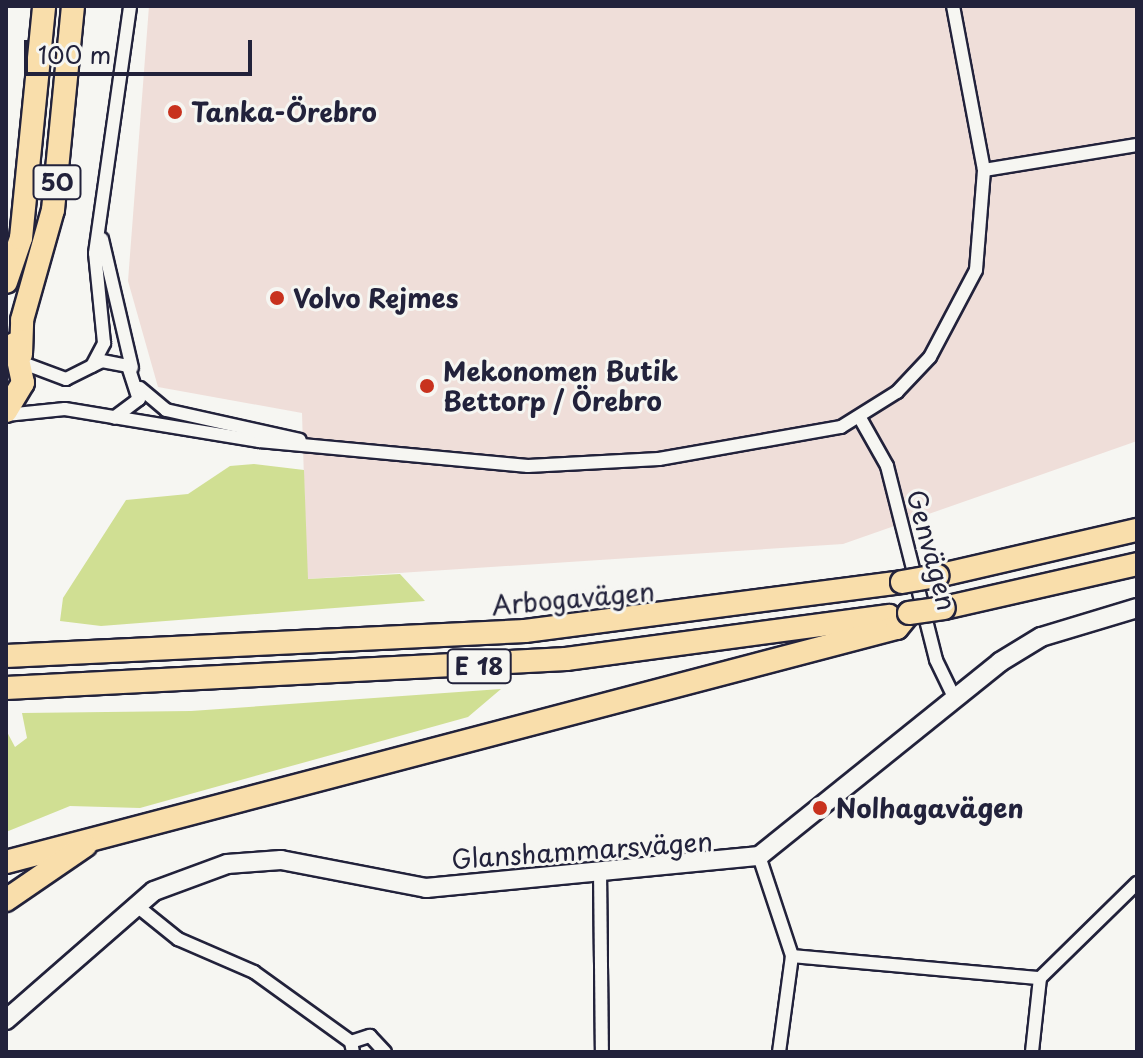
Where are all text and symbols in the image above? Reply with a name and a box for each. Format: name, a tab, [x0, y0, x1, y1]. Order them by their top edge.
scale bar	[28, 24, 256, 74]
text: 100 m	[38, 36, 111, 72]
place label: Tanka-Örebro	[191, 96, 377, 128]
marker: Tanka-Örebro	[166, 103, 184, 121]
road number: 50	[31, 162, 83, 202]
place label: Volvo Rejmes	[293, 282, 460, 314]
marker: Volvo Rejmes	[268, 289, 286, 307]
place label: Mekonomen Butik Bettorp / Örebro	[443, 355, 680, 416]
marker: Mekonomen Butik Bettorp / Örebro	[418, 377, 436, 395]
street label: Genvägen	[901, 486, 963, 614]
street label: Arbogavägen	[490, 575, 656, 621]
road number: E 18	[445, 646, 513, 686]
place label: Nolhagavägen	[836, 792, 1024, 824]
marker: Nolhagavägen	[811, 799, 829, 817]
street label: Glanshammarsvägen	[450, 825, 714, 875]

